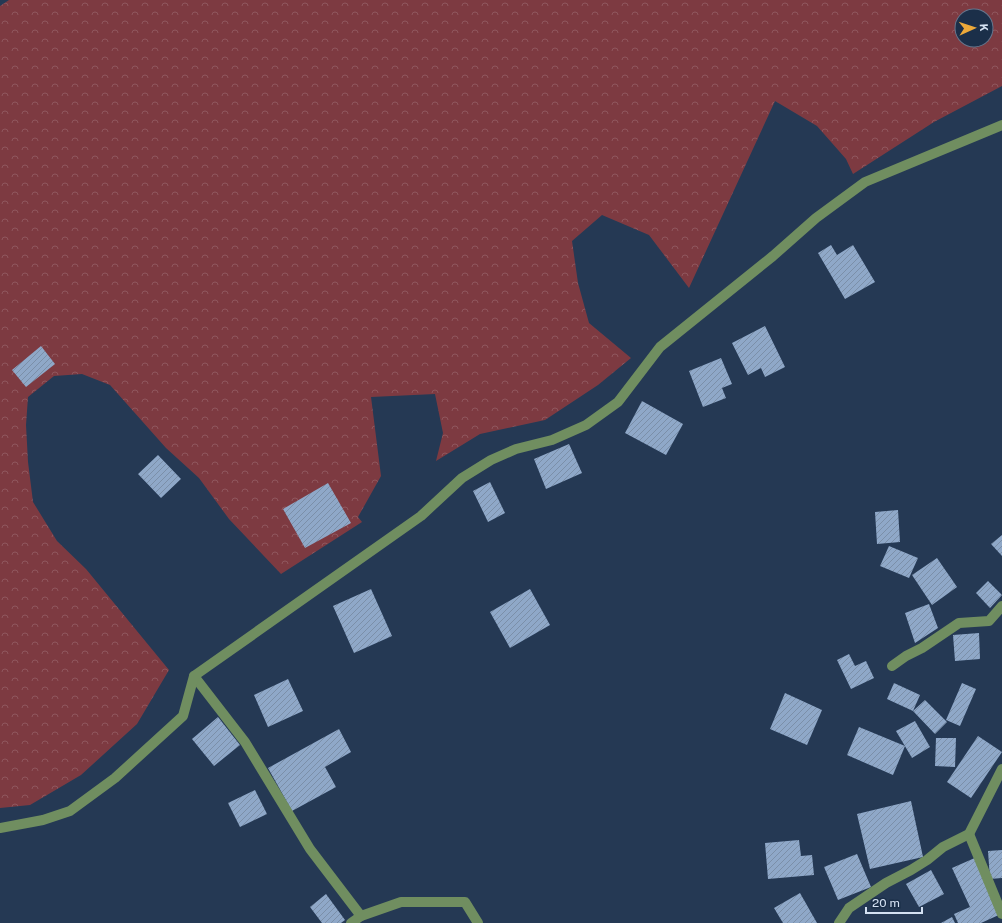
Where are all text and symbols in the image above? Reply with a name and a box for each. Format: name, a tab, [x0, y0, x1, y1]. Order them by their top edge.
north arrow	[954, 8, 994, 48]
text: K	[978, 23, 990, 32]
scale bar	[866, 889, 922, 915]
text: 20 m	[872, 896, 900, 910]

